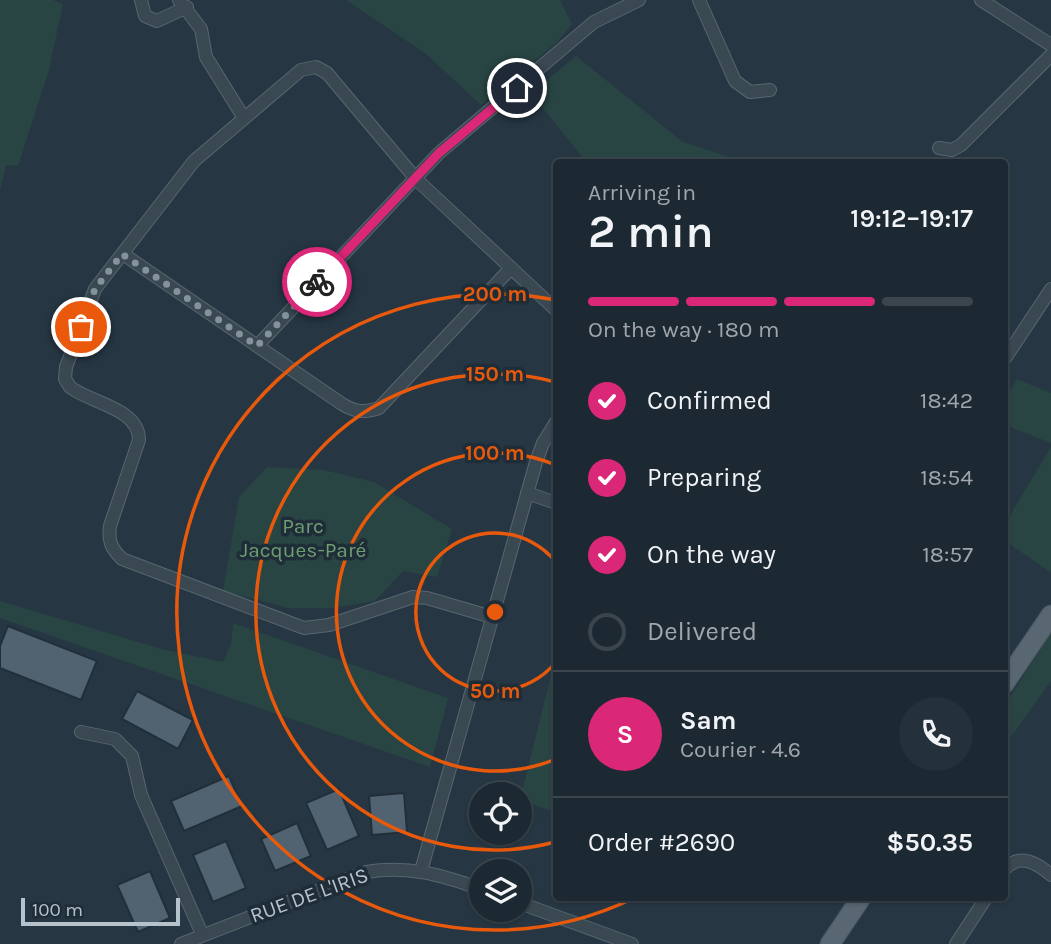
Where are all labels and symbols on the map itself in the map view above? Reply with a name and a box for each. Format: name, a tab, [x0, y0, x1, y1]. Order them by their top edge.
pin	[487, 58, 547, 118]
courier	[282, 247, 352, 317]
text: 200 m	[463, 282, 527, 306]
pin	[51, 297, 111, 357]
text: 150 m	[466, 362, 524, 386]
text: 100 m	[465, 441, 525, 465]
park label: Parc Jacques-Paré	[240, 514, 366, 562]
centre of rings	[483, 600, 507, 624]
text: 50 m	[470, 679, 520, 703]
street label: RUE DE L'IRIS	[247, 863, 371, 927]
scale bar	[21, 895, 180, 927]

